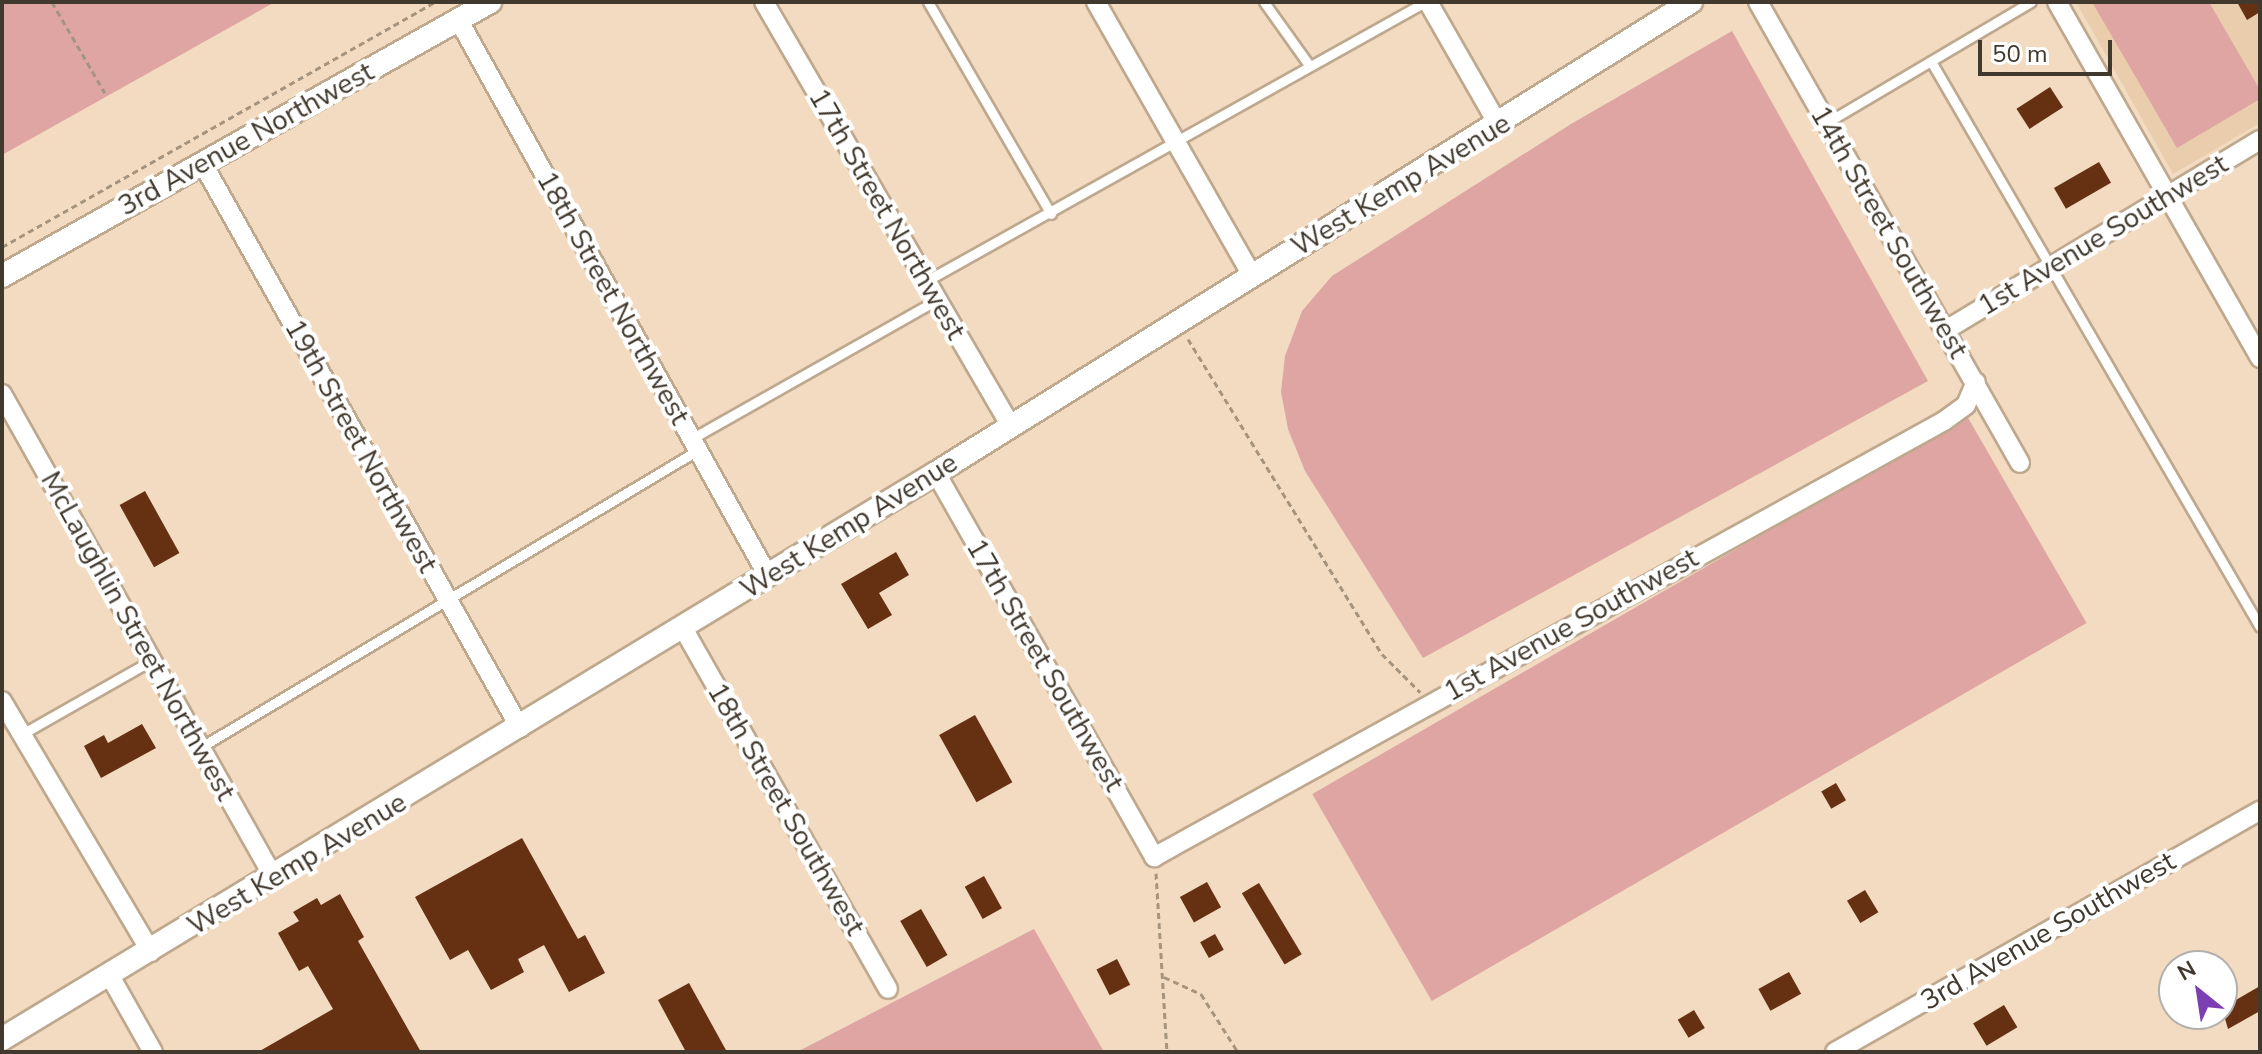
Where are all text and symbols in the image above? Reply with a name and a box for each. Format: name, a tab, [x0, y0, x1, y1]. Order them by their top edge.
scale bar	[1982, 24, 2116, 74]
text: 50 m	[1992, 38, 2048, 70]
street label: 3rd Avenue Northwest	[113, 55, 379, 223]
street label: 17th Street Northwest	[801, 83, 973, 345]
street label: 14th Street Southwest	[1803, 100, 1975, 364]
street label: West Kemp Avenue	[1286, 106, 1516, 264]
street label: 1st Avenue Southwest	[1972, 147, 2234, 323]
street label: 18th Street Northwest	[529, 166, 697, 430]
street label: 19th Street Northwest	[277, 314, 445, 578]
street label: West Kemp Avenue	[734, 446, 964, 606]
street label: McLaughlin Street Northwest	[34, 466, 242, 806]
street label: 17th Street Southwest	[959, 533, 1131, 797]
street label: 1st Avenue Southwest	[1438, 541, 1704, 709]
street label: 18th Street Southwest	[700, 677, 872, 941]
street label: West Kemp Avenue	[182, 785, 412, 943]
street label: 3rd Avenue Southwest	[1915, 844, 2181, 1018]
north arrow	[2158, 950, 2238, 1030]
text: N	[2172, 954, 2202, 988]

